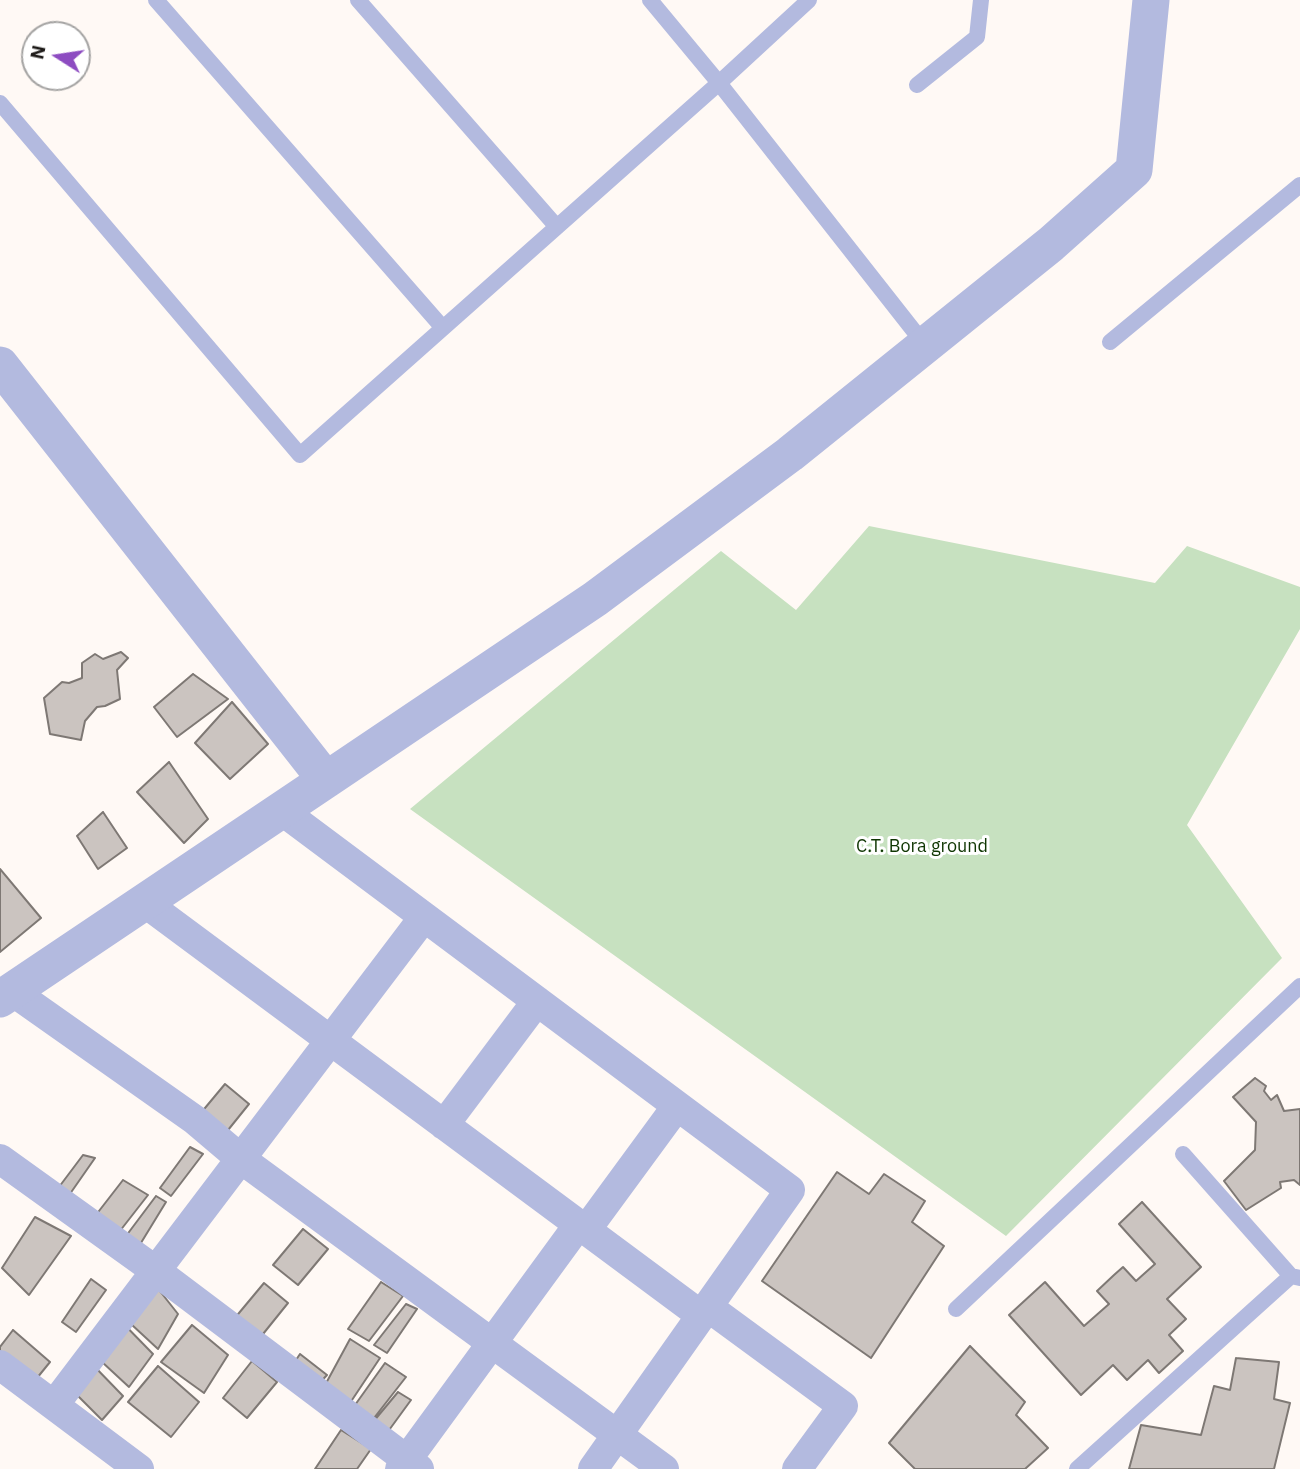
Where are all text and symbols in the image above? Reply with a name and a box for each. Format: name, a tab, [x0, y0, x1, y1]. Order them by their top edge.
north arrow	[21, 21, 91, 91]
text: N	[24, 43, 51, 61]
park label: C.T. Bora ground	[856, 836, 988, 858]

